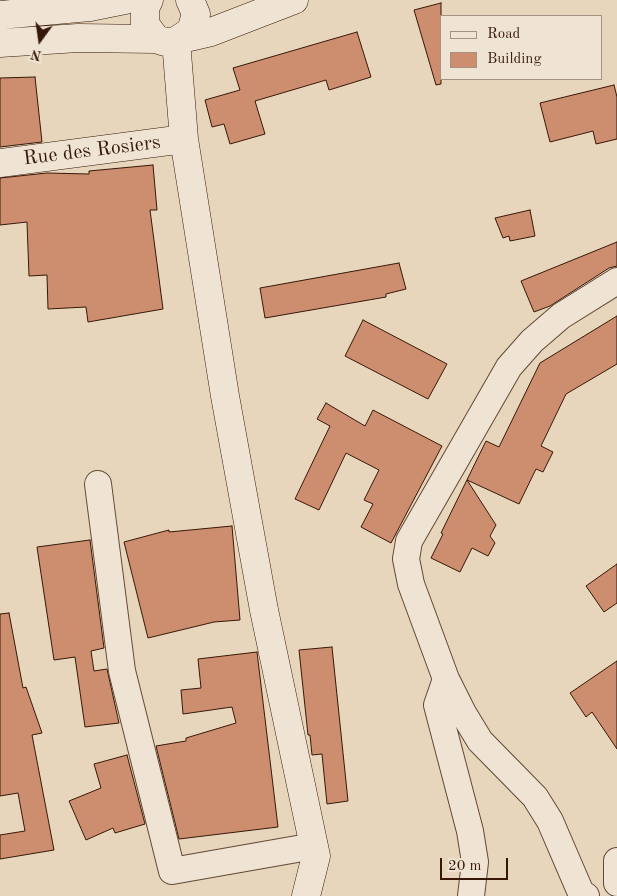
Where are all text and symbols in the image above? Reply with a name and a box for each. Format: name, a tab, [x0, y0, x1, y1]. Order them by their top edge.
north arrow	[15, 15, 65, 65]
legend	[440, 15, 602, 80]
text: Road	[487, 27, 520, 42]
text: N	[29, 46, 43, 63]
text: Building	[487, 52, 542, 67]
street label: Rue des Rosiers	[22, 131, 162, 171]
scale bar	[442, 848, 510, 880]
text: 20 m	[448, 859, 482, 874]

